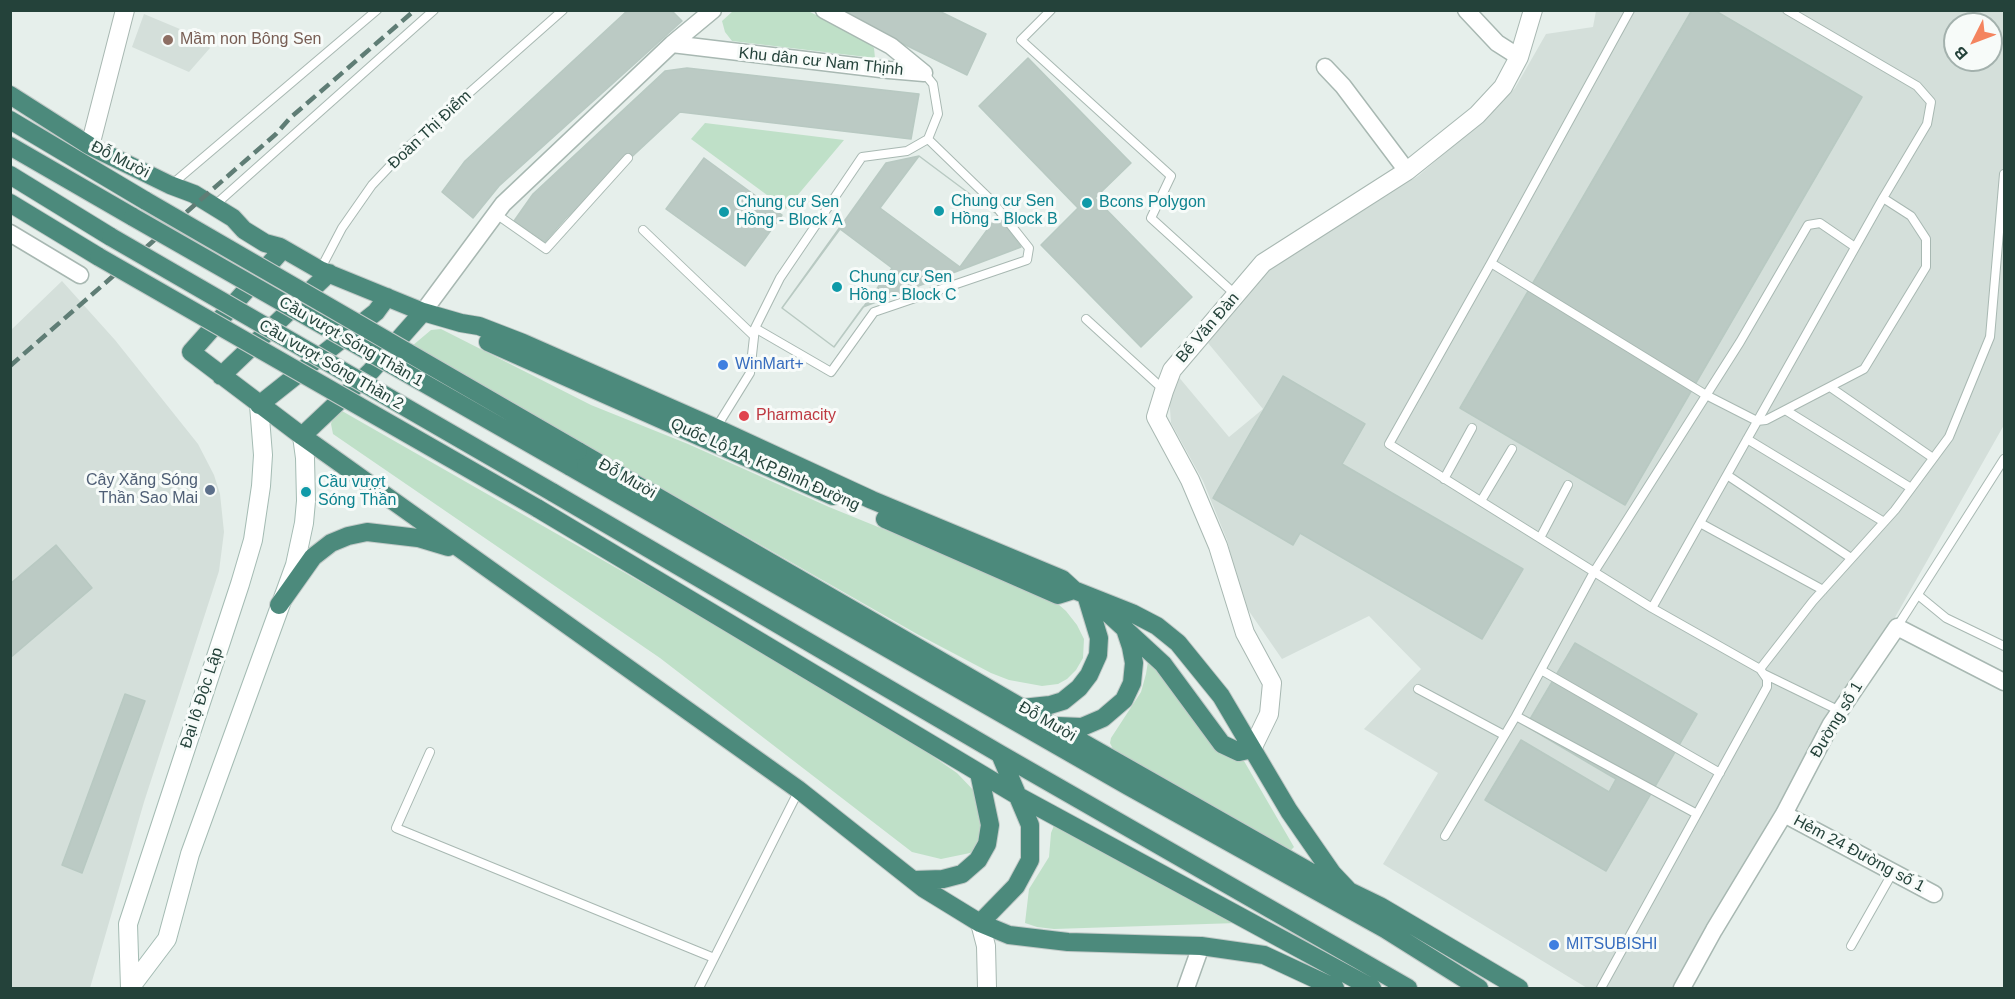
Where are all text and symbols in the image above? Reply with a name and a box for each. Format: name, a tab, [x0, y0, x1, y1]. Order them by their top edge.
north arrow	[1943, 12, 2003, 72]
place label: Mầm non Bông Sen	[180, 30, 321, 50]
marker: Mầm non Bông Sen	[161, 33, 175, 47]
text: B	[1951, 43, 1971, 63]
street label: Khu dân cư Nam Thịnh	[738, 44, 904, 80]
street label: Đoàn Thị Điểm	[384, 87, 476, 173]
street label: Đỗ Mười	[88, 137, 152, 183]
place label: Chung cư Sen Hồng - Block B	[951, 192, 1058, 230]
place label: Chung cư Sen Hồng - Block A	[736, 193, 843, 231]
place label: Bcons Polygon	[1099, 193, 1206, 213]
marker: Bcons Polygon	[1080, 196, 1094, 210]
marker: Chung cư Sen Hồng - Block B	[932, 204, 946, 218]
marker: Chung cư Sen Hồng - Block A	[717, 205, 731, 219]
place label: Chung cư Sen Hồng - Block C	[849, 268, 957, 306]
marker: Chung cư Sen Hồng - Block C	[830, 280, 844, 294]
street label: Bế Văn Đàn	[1172, 289, 1244, 367]
street label: Cầu vượt Sóng Thần 1	[275, 293, 427, 391]
street label: Cầu vượt Sóng Thần 2	[255, 316, 407, 414]
place label: WinMart+	[735, 355, 804, 375]
marker: WinMart+	[716, 358, 730, 372]
place label: Pharmacity	[756, 406, 836, 426]
marker: Pharmacity	[737, 409, 751, 423]
street label: Quốc Lộ 1A, KP.Bình Đường	[667, 415, 863, 515]
street label: Đỗ Mười	[595, 455, 659, 503]
place label: Cây Xăng Sóng Thần Sao Mai	[86, 471, 198, 509]
place label: Cầu vượt Sóng Thần	[318, 473, 396, 511]
marker: Cây Xăng Sóng Thần Sao Mai	[203, 483, 217, 497]
marker: Cầu vượt Sóng Thần	[299, 485, 313, 499]
street label: Đại lộ Độc Lập	[177, 645, 227, 751]
street label: Đường số 1	[1807, 679, 1867, 761]
street label: Đỗ Mười	[1015, 698, 1079, 746]
street label: Hẻm 24 Đường số 1	[1790, 811, 1928, 897]
place label: MITSUBISHI	[1566, 935, 1658, 955]
marker: MITSUBISHI	[1547, 938, 1561, 952]

